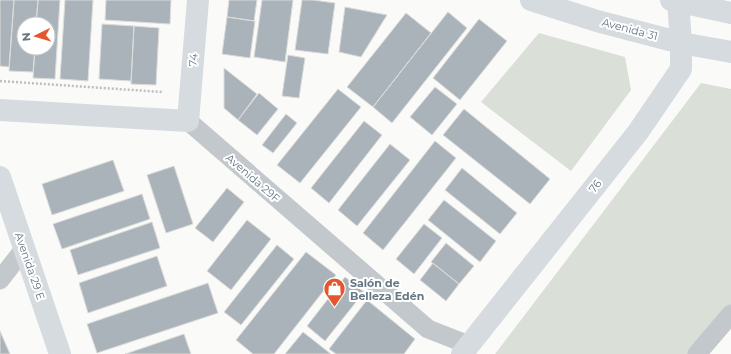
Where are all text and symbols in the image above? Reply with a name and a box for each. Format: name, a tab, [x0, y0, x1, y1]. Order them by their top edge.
street label: Avenida 31	[600, 15, 660, 43]
north arrow	[16, 16, 56, 56]
text: N	[19, 32, 33, 42]
street label: 74	[185, 52, 201, 67]
street label: Avenida 29F	[223, 151, 283, 205]
street label: 76	[585, 176, 605, 195]
street label: Avenida 29 E	[12, 230, 48, 302]
shop icon: Salón de Belleza Edén	[322, 276, 348, 309]
place label: Salón de Belleza Edén	[350, 276, 424, 303]

